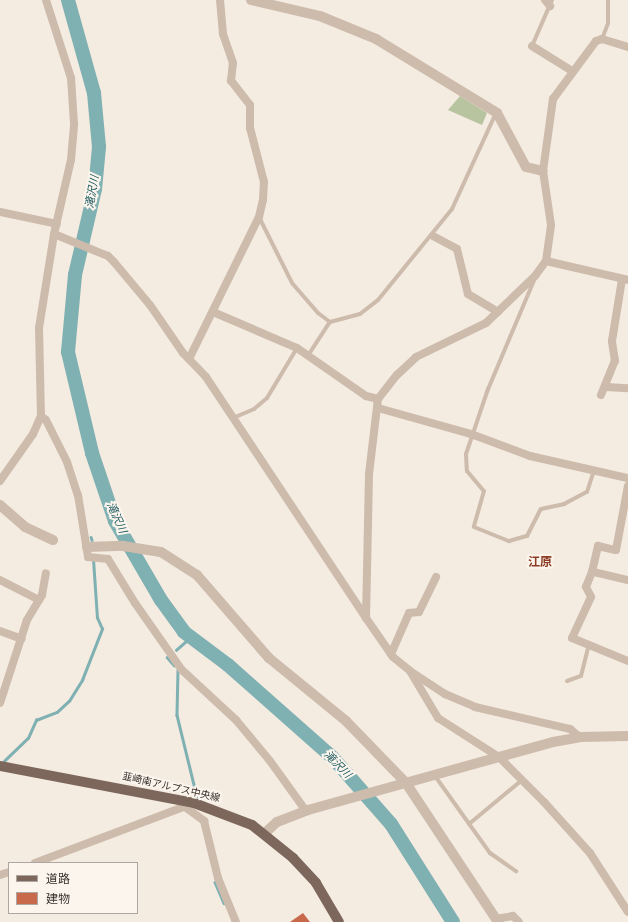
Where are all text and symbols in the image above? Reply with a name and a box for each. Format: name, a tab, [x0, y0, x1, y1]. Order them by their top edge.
water label: 滝沢川	[84, 175, 102, 209]
water label: 滝沢川	[103, 500, 129, 536]
district label: 江原	[528, 556, 552, 570]
water label: 滝沢川	[321, 749, 353, 781]
street label: 韮崎南アルプス中央線	[121, 771, 221, 805]
legend	[8, 862, 138, 914]
text: 道路	[46, 872, 70, 887]
text: 建物	[46, 892, 70, 907]

